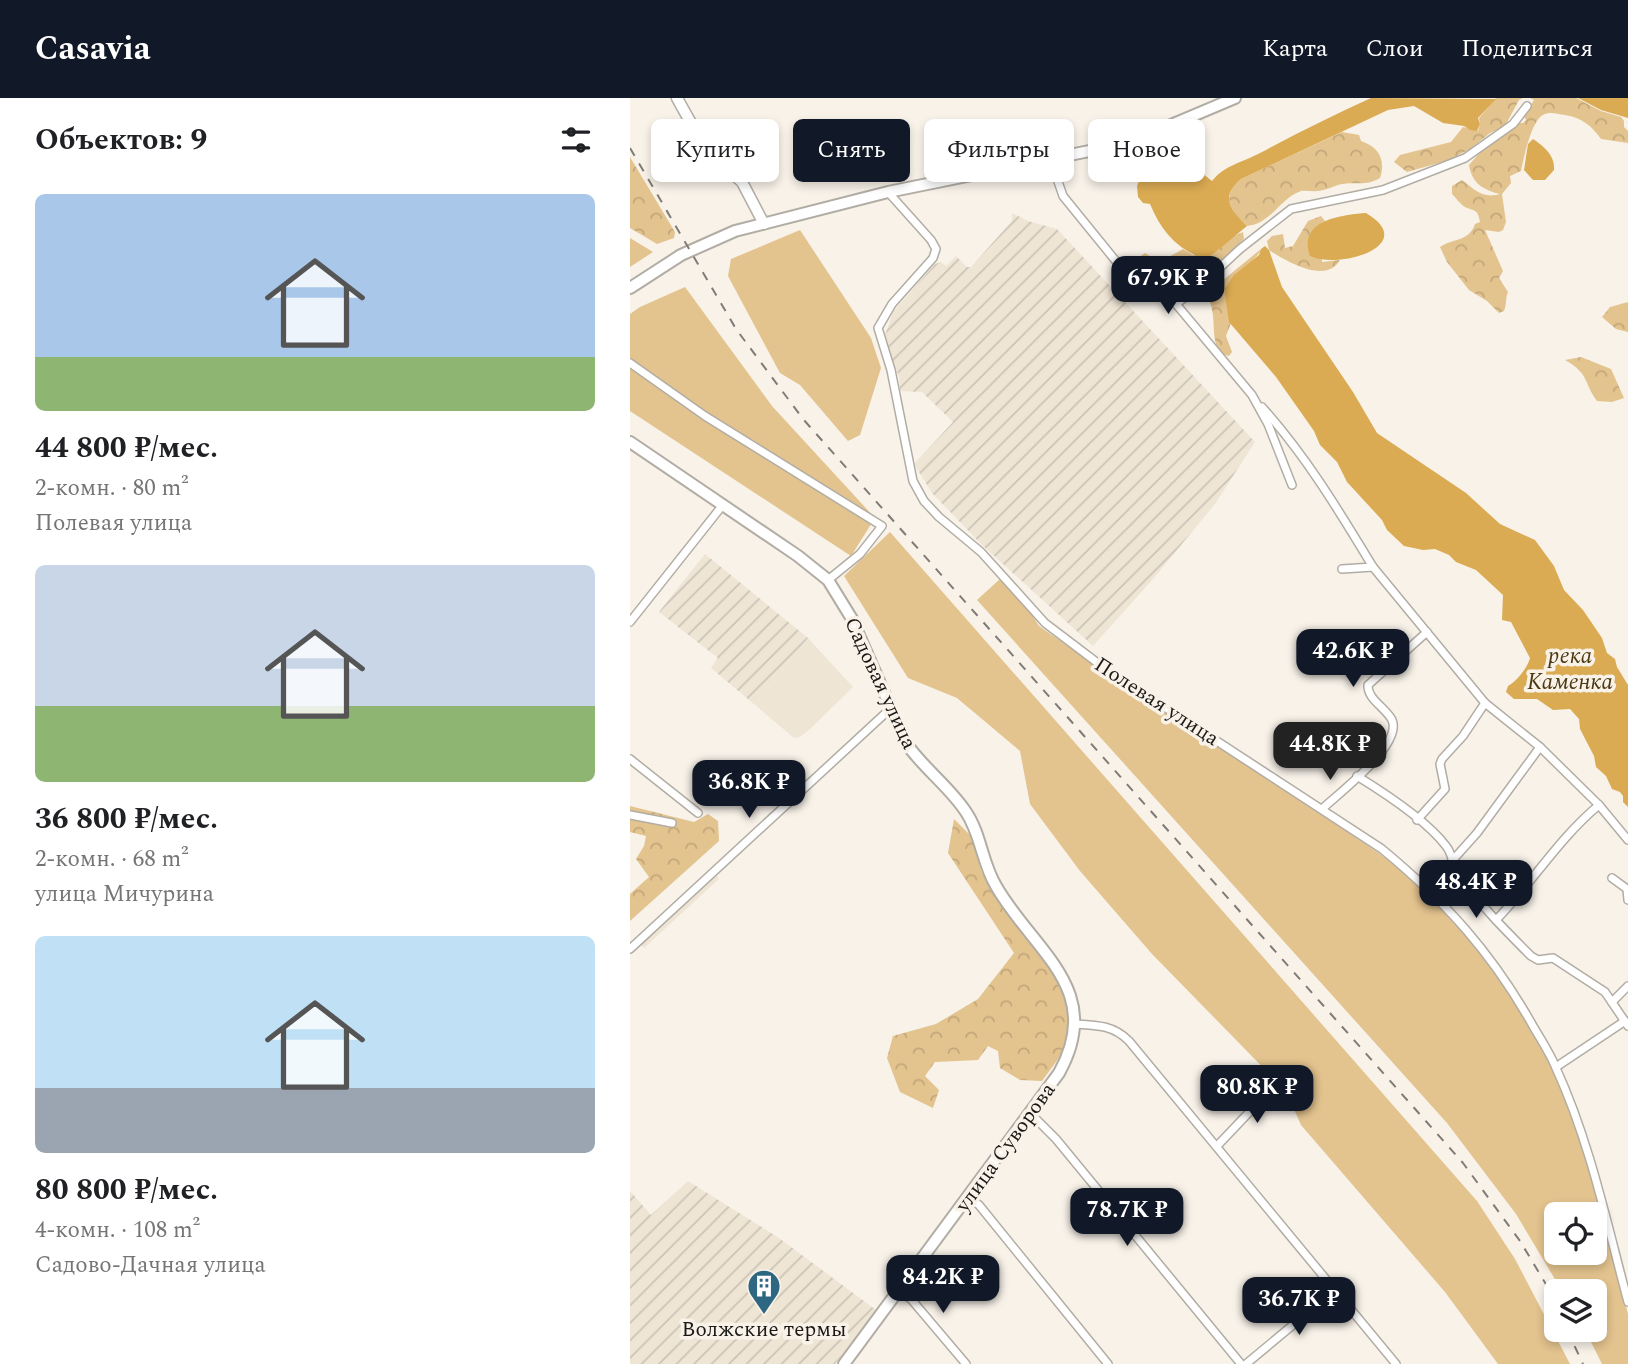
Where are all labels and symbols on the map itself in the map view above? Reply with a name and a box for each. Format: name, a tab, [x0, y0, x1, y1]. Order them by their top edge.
pin: 67.9K ₽	[1103, 256, 1233, 316]
street label: Садовая улица	[835, 612, 925, 755]
pin: 42.6K ₽	[1288, 630, 1418, 689]
water label: река Каменка	[1527, 639, 1613, 700]
street label: Полевая улица	[1088, 649, 1226, 755]
pin: 44.8K ₽	[1265, 722, 1395, 782]
pin: 36.8K ₽	[684, 760, 814, 820]
pin: 48.4K ₽	[1411, 860, 1541, 920]
pin: 80.8K ₽	[1192, 1066, 1322, 1125]
street label: улица Суворова	[947, 1075, 1064, 1220]
pin: 78.7K ₽	[1062, 1188, 1192, 1248]
pin: 84.2K ₽	[878, 1256, 1008, 1315]
building icon: Волжские термы	[745, 1267, 783, 1316]
pin: 36.7K ₽	[1234, 1278, 1364, 1337]
place label: Волжские термы	[681, 1314, 847, 1346]

